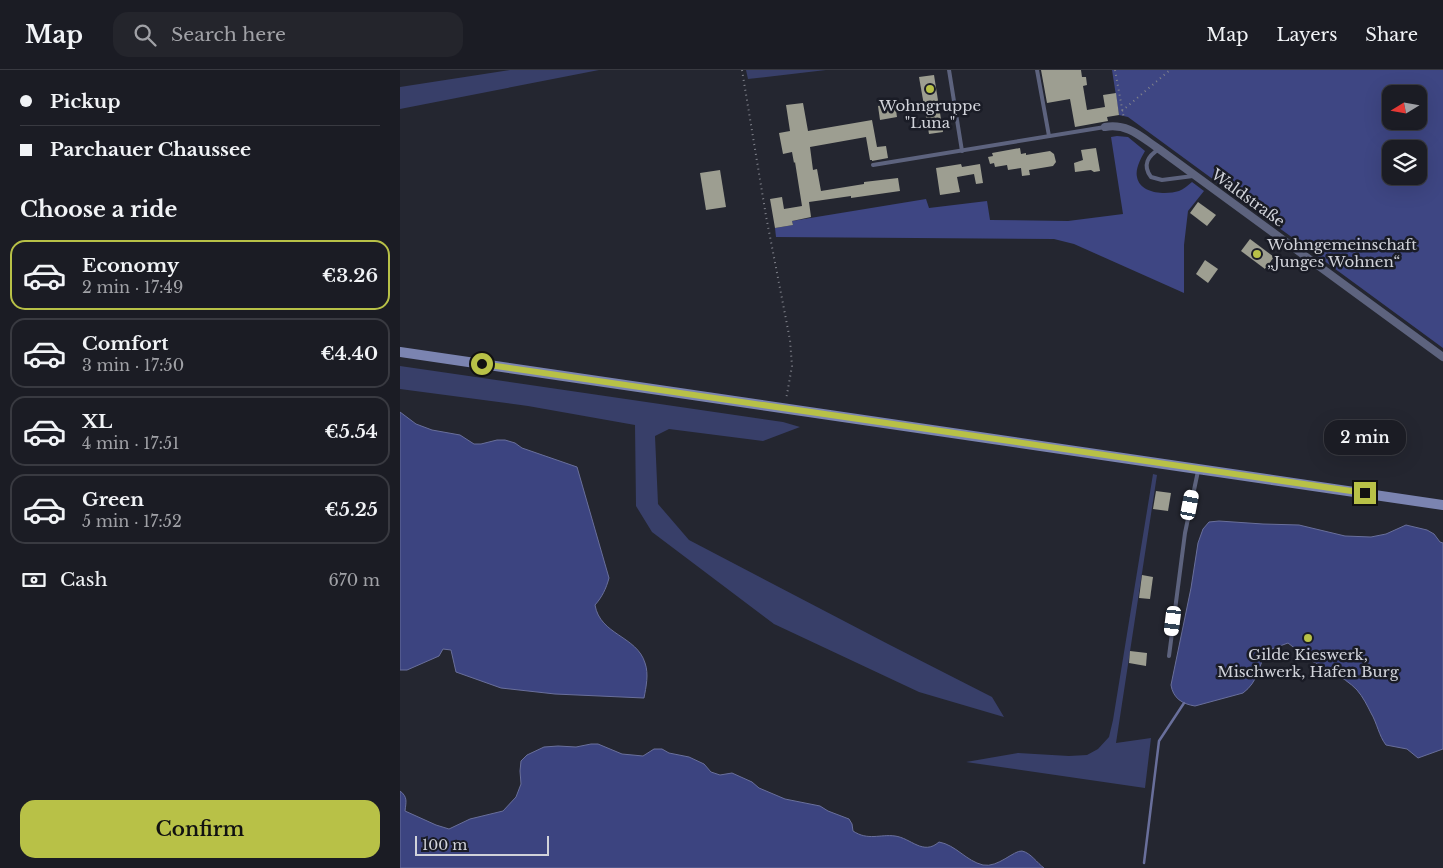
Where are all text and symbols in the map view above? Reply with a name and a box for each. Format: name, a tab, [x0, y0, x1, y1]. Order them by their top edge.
search box	[113, 12, 463, 57]
text: Map	[25, 20, 83, 49]
icon: search	[131, 21, 159, 49]
text: Search here	[171, 23, 286, 46]
text: Map	[1207, 24, 1248, 46]
text: Layers	[1276, 24, 1337, 46]
text: Share	[1365, 24, 1418, 46]
marker: Wohngruppe "Luna"	[924, 83, 936, 95]
north arrow	[1382, 85, 1428, 130]
map controls	[1382, 85, 1427, 185]
text: Pickup	[50, 90, 121, 113]
place label: Wohngruppe "Luna"	[878, 96, 981, 132]
text: Parchauer Chaussee	[50, 138, 251, 161]
button: layers	[1382, 140, 1427, 185]
street label: Waldstraße	[1207, 164, 1289, 231]
text: Choose a ride	[20, 196, 177, 223]
place label: Wohngemeinschaft „Junges Wohnen“	[1266, 235, 1417, 271]
marker: Wohngemeinschaft „Junges Wohnen“	[1251, 248, 1263, 260]
icon: car	[22, 253, 67, 298]
text: Economy	[82, 254, 179, 277]
text: €3.26	[322, 264, 378, 287]
text: 2 min · 17:49	[82, 277, 183, 297]
icon: car	[22, 331, 67, 376]
text: Comfort	[82, 332, 169, 355]
text: €4.40	[320, 342, 378, 365]
route start	[471, 353, 493, 375]
text: 3 min · 17:50	[82, 355, 184, 375]
icon: car	[22, 409, 67, 454]
text: XL	[82, 410, 112, 433]
text: €5.54	[324, 420, 378, 443]
callout: 2 min	[1324, 420, 1406, 456]
text: 2 min	[1340, 427, 1390, 447]
text: 4 min · 17:51	[82, 433, 179, 453]
route end	[1354, 482, 1376, 504]
icon: car	[22, 487, 67, 532]
text: Green	[82, 488, 144, 511]
car	[1179, 489, 1200, 521]
text: €5.25	[324, 498, 378, 521]
text: 5 min · 17:52	[82, 511, 182, 531]
icon: cash	[20, 566, 48, 594]
text: Cash	[60, 568, 107, 591]
text: 670 m	[328, 570, 380, 590]
car	[1163, 605, 1182, 637]
marker: Gilde Kieswerk, Mischwerk, Hafen Burg	[1302, 632, 1314, 644]
place label: Gilde Kieswerk, Mischwerk, Hafen Burg	[1217, 645, 1400, 681]
button: Confirm	[20, 800, 380, 858]
scale bar	[415, 833, 549, 856]
text: 100 m	[422, 836, 467, 854]

